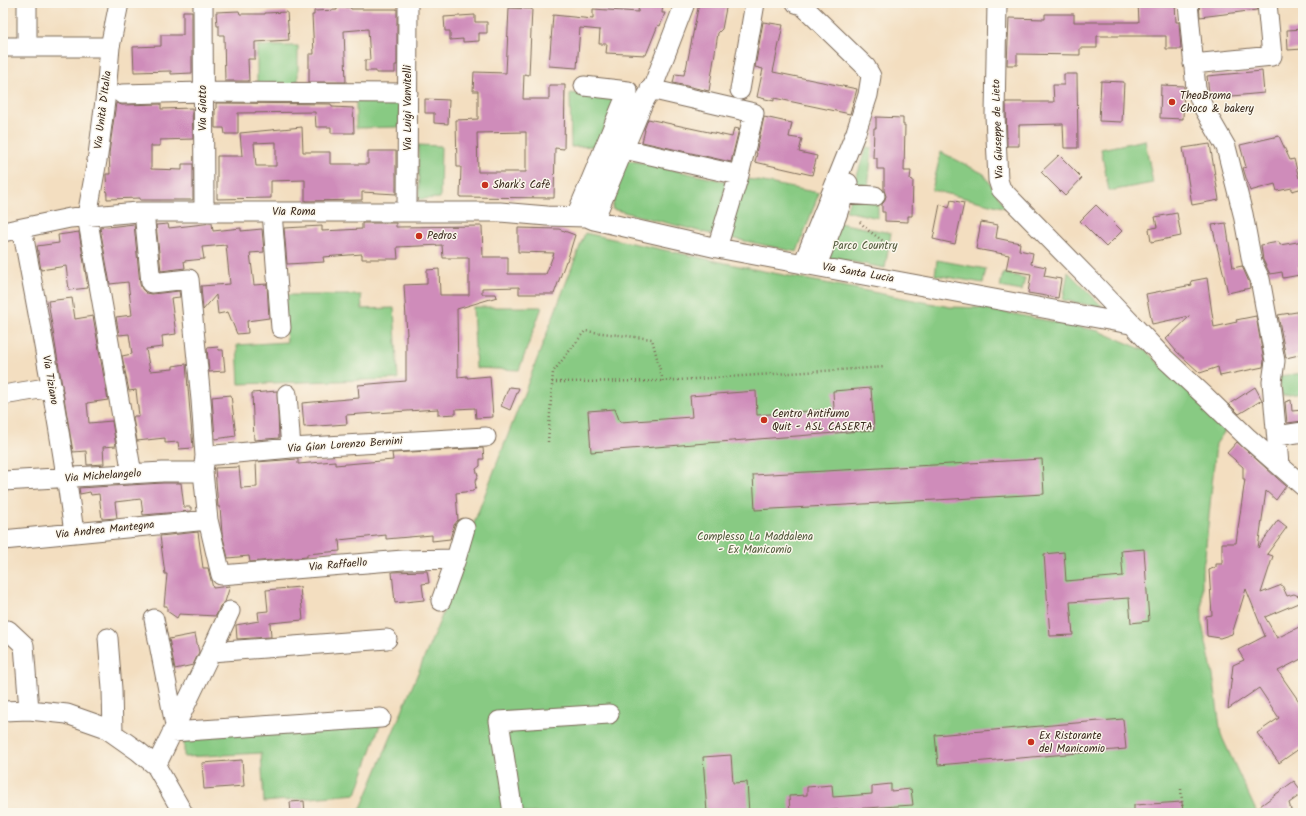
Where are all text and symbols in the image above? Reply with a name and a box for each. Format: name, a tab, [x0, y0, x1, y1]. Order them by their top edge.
street label: Via Luigi Vanvitelli	[399, 65, 417, 151]
street label: Via Unità D'Italia	[89, 70, 117, 150]
street label: Via Giuseppe de Lieto	[987, 79, 1009, 179]
street label: Via Giotto	[194, 85, 212, 131]
place label: TheoBroma Choco & bakery	[1180, 87, 1255, 118]
marker: TheoBroma Choco & bakery	[1167, 97, 1177, 107]
place label: Shark's Cafè	[493, 176, 550, 194]
marker: Shark's Cafè	[480, 180, 490, 190]
street label: Via Roma	[272, 203, 316, 221]
place label: Pedros	[427, 227, 457, 245]
marker: Pedros	[414, 231, 424, 241]
park label: Parco Country	[833, 237, 898, 255]
street label: Via Santa Lucia	[821, 258, 895, 288]
street label: Via Tiziano	[37, 354, 63, 406]
place label: Centro Antifumo Quit - ASL CASERTA	[772, 405, 873, 436]
marker: Centro Antifumo Quit - ASL CASERTA	[759, 415, 769, 425]
street label: Via Gian Lorenzo Bernini	[287, 432, 403, 458]
street label: Via Michelangelo	[64, 464, 142, 488]
street label: Via Andrea Mantegna	[55, 516, 155, 544]
park label: Complesso La Maddalena - Ex Manicomio	[697, 528, 813, 559]
street label: Via Raffaello	[308, 553, 368, 577]
place label: Ex Ristorante del Manicomio	[1039, 727, 1105, 758]
marker: Ex Ristorante del Manicomio	[1026, 737, 1036, 747]

